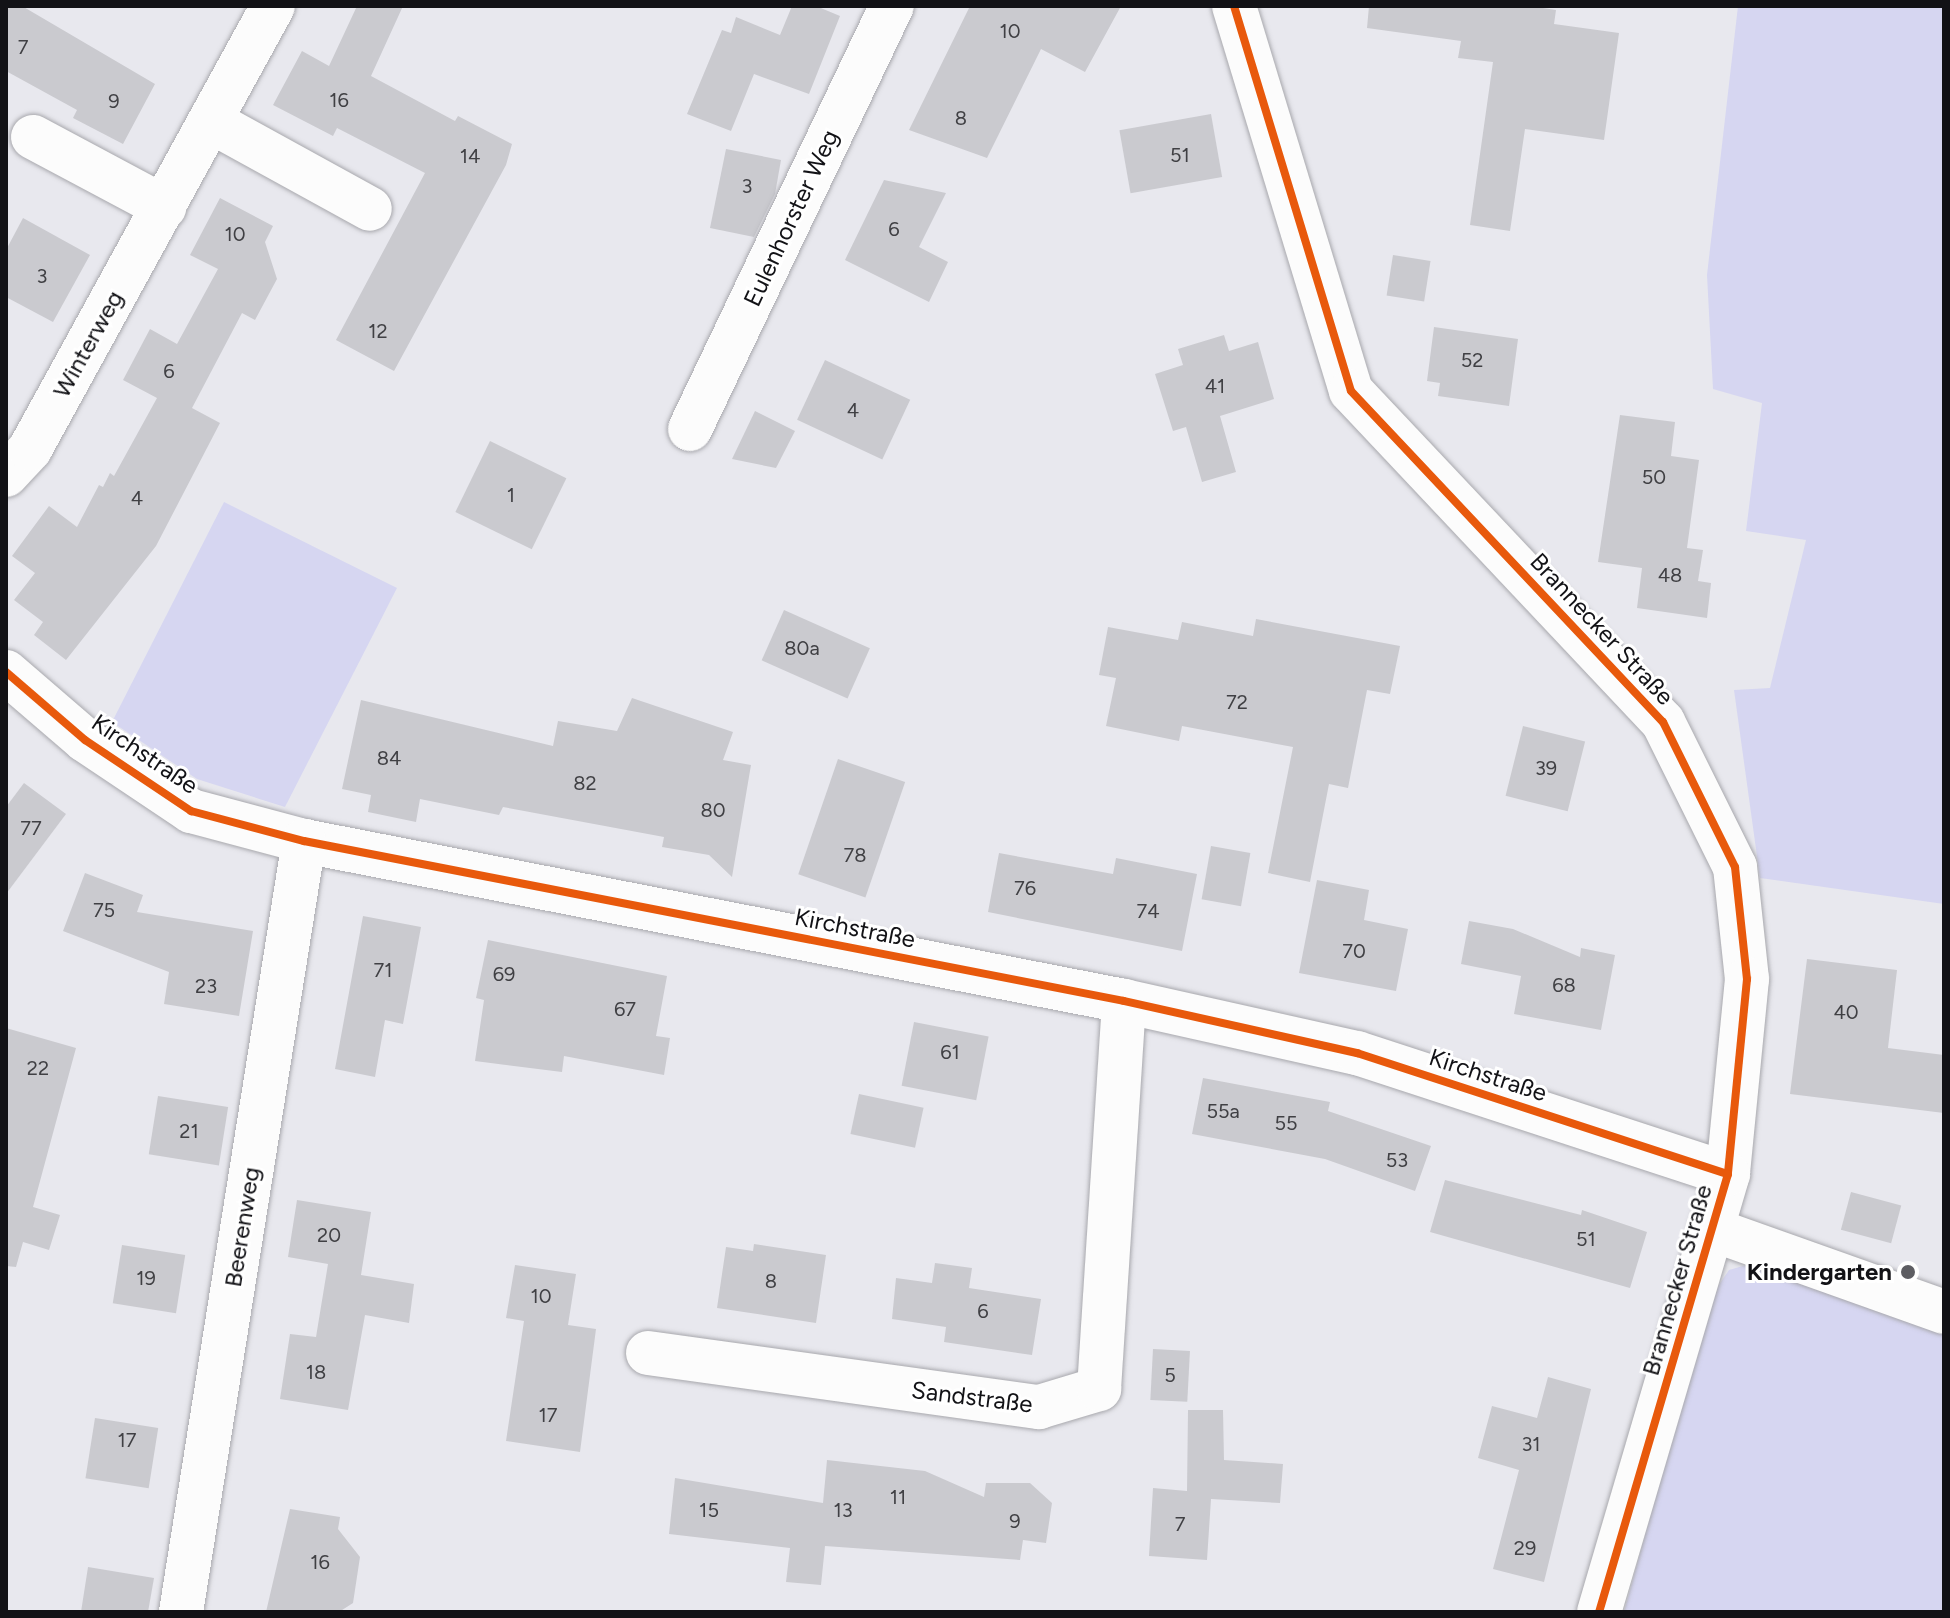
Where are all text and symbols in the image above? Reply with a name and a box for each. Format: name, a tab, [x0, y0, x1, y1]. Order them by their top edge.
house number: 10	[999, 19, 1021, 43]
house number: 7	[18, 35, 28, 59]
house number: 16	[329, 88, 349, 112]
house number: 9	[108, 89, 120, 113]
house number: 8	[955, 106, 967, 130]
street label: Eulenhorster Weg	[738, 125, 844, 311]
house number: 51	[1170, 143, 1190, 167]
house number: 14	[460, 144, 480, 168]
house number: 3	[742, 174, 752, 198]
house number: 6	[888, 217, 900, 241]
house number: 10	[224, 222, 246, 246]
house number: 3	[37, 264, 47, 288]
street label: Winterweg	[47, 285, 129, 403]
house number: 12	[368, 319, 388, 343]
house number: 52	[1461, 348, 1483, 372]
house number: 6	[163, 359, 175, 383]
house number: 41	[1205, 374, 1225, 398]
house number: 4	[847, 398, 859, 422]
house number: 50	[1642, 465, 1666, 489]
house number: 1	[507, 483, 515, 507]
house number: 4	[131, 486, 143, 510]
street label: Brannecker Straße	[1524, 547, 1680, 711]
house number: 48	[1658, 563, 1682, 587]
house number: 80a	[784, 636, 820, 660]
house number: 72	[1226, 690, 1248, 714]
street label: Kirchstraße	[86, 708, 204, 800]
house number: 84	[377, 746, 401, 770]
house number: 39	[1535, 756, 1557, 780]
house number: 82	[573, 771, 597, 795]
house number: 80	[700, 798, 726, 822]
house number: 77	[20, 816, 42, 840]
house number: 78	[843, 843, 867, 867]
house number: 76	[1014, 876, 1036, 900]
house number: 75	[93, 898, 115, 922]
house number: 74	[1136, 899, 1160, 923]
street label: Kirchstraße	[792, 902, 918, 954]
house number: 70	[1342, 939, 1366, 963]
house number: 71	[374, 958, 392, 982]
house number: 69	[493, 962, 515, 986]
house number: 68	[1552, 973, 1576, 997]
house number: 23	[195, 974, 217, 998]
house number: 67	[614, 997, 636, 1021]
house number: 40	[1833, 1000, 1859, 1024]
house number: 61	[940, 1040, 960, 1064]
street label: Kirchstraße	[1426, 1042, 1550, 1108]
house number: 22	[27, 1056, 49, 1080]
house number: 55a	[1206, 1099, 1240, 1123]
house number: 55	[1275, 1111, 1297, 1135]
house number: 21	[179, 1119, 199, 1143]
house number: 53	[1386, 1148, 1408, 1172]
street label: Beerenweg	[218, 1165, 266, 1289]
street label: Brannecker Straße	[1636, 1181, 1718, 1379]
house number: 20	[317, 1223, 341, 1247]
house number: 51	[1576, 1227, 1596, 1251]
place label: Kindergarten	[1747, 1258, 1892, 1286]
marker: Kindergarten	[1899, 1263, 1917, 1281]
house number: 19	[136, 1266, 156, 1290]
house number: 8	[765, 1269, 777, 1293]
house number: 10	[530, 1284, 552, 1308]
house number: 6	[977, 1299, 989, 1323]
house number: 18	[306, 1360, 326, 1384]
house number: 5	[1164, 1363, 1176, 1387]
street label: Sandstraße	[910, 1375, 1034, 1419]
house number: 17	[539, 1403, 557, 1427]
house number: 17	[118, 1428, 136, 1452]
house number: 31	[1521, 1432, 1541, 1456]
house number: 11	[890, 1485, 906, 1509]
house number: 15	[699, 1498, 719, 1522]
house number: 13	[833, 1498, 853, 1522]
house number: 9	[1009, 1509, 1021, 1533]
house number: 7	[1175, 1512, 1185, 1536]
house number: 29	[1514, 1536, 1536, 1560]
house number: 16	[310, 1550, 330, 1574]

